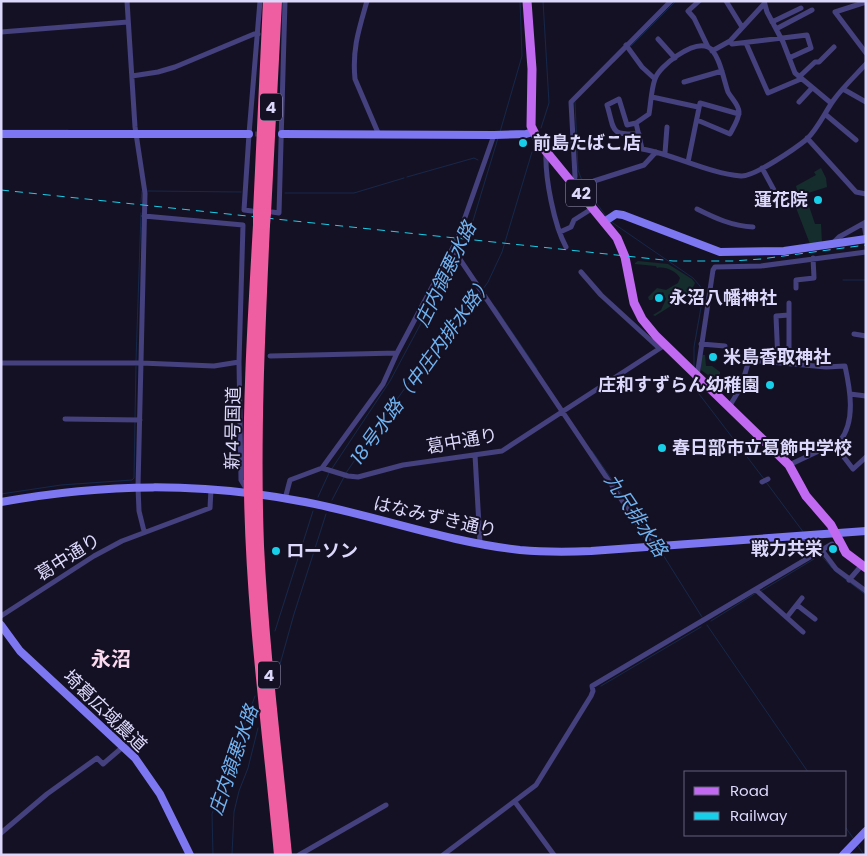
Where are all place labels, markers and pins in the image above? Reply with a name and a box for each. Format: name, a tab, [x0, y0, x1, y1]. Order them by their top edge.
place label: 前島たばこ店	[533, 130, 641, 155]
marker: 前島たばこ店	[517, 137, 529, 149]
place label: 蓮花院	[754, 187, 808, 212]
marker: 蓮花院	[812, 194, 824, 206]
place label: 永沼八幡神社	[669, 285, 777, 310]
marker: 永沼八幡神社	[653, 292, 665, 304]
place label: 米島香取神社	[723, 344, 831, 369]
marker: 米島香取神社	[707, 351, 719, 363]
place label: 庄和すずらん幼稚園	[598, 372, 760, 397]
marker: 庄和すずらん幼稚園	[764, 379, 776, 391]
place label: 春日部市立葛飾中学校	[672, 435, 852, 460]
marker: 春日部市立葛飾中学校	[656, 442, 668, 454]
place label: 戦力共栄	[751, 536, 823, 561]
place label: ローソン	[286, 538, 358, 563]
marker: 戦力共栄	[827, 543, 839, 555]
marker: ローソン	[270, 545, 282, 557]

